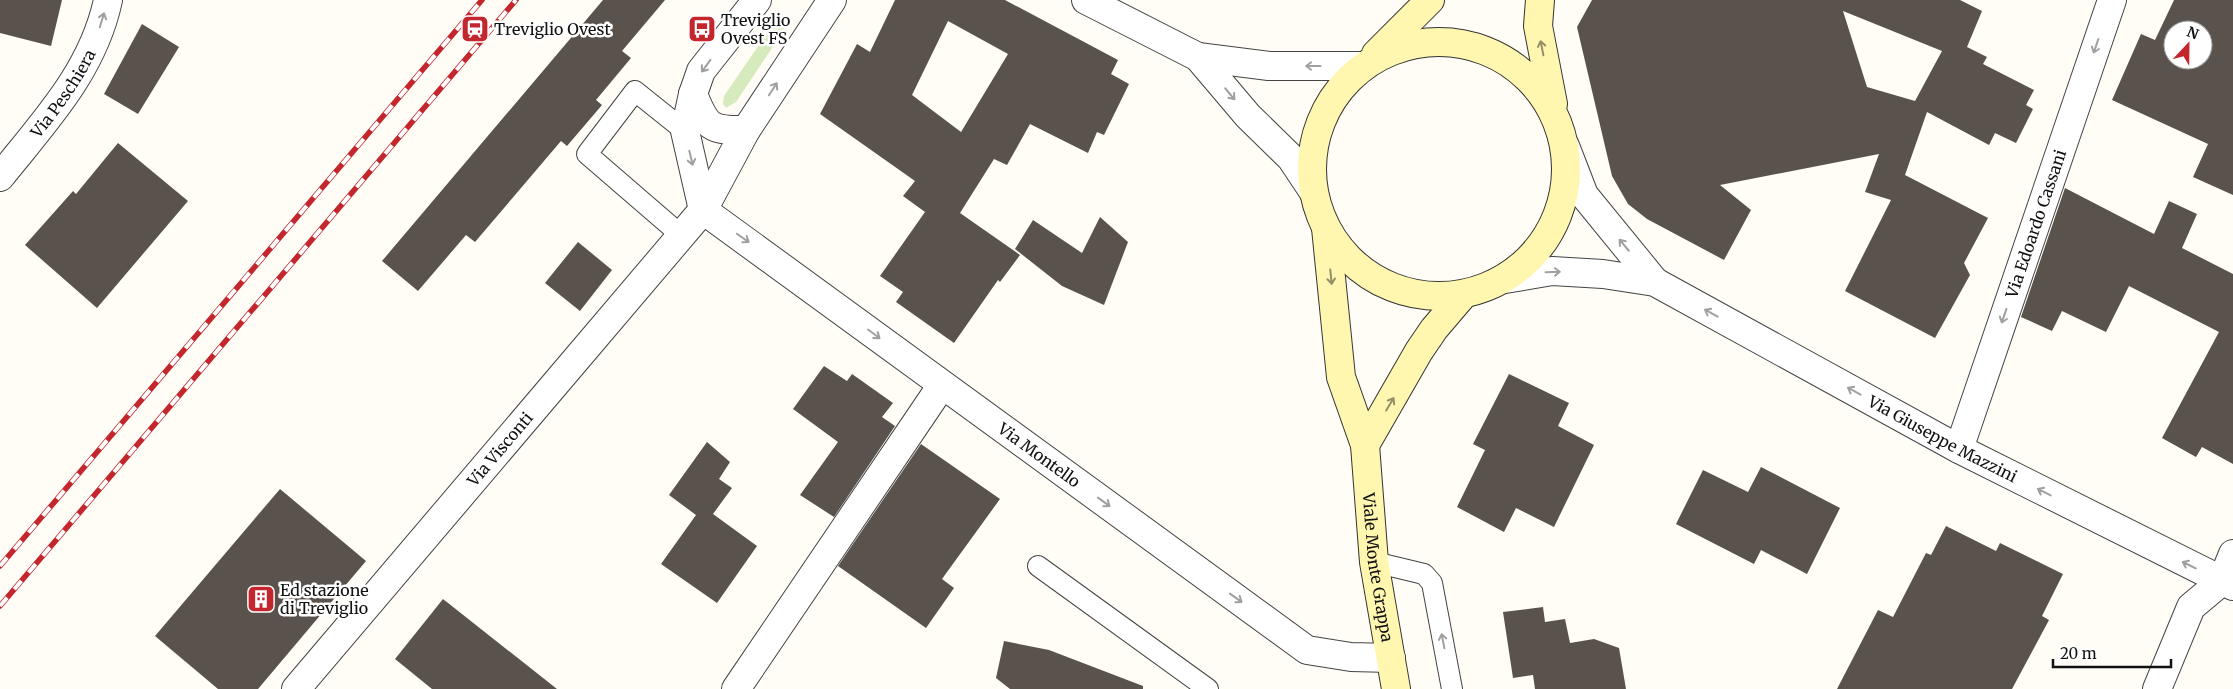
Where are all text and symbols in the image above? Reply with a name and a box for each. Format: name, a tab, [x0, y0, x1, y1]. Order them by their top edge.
place label: Treviglio Ovest FS	[721, 10, 790, 48]
one-way arrow	[98, 13, 108, 29]
station icon: Treviglio Ovest	[460, 14, 490, 44]
bus stop icon: Treviglio Ovest FS	[687, 14, 717, 44]
place label: Treviglio Ovest	[494, 19, 611, 39]
north arrow	[2163, 20, 2213, 70]
text: N	[2184, 23, 2201, 43]
one-way arrow	[2091, 38, 2100, 53]
one-way arrow	[1536, 40, 1546, 56]
street label: Via Peschiera	[26, 46, 100, 142]
one-way arrow	[700, 59, 711, 72]
one-way arrow	[1305, 61, 1322, 71]
one-way arrow	[768, 82, 778, 96]
one-way arrow	[1224, 87, 1235, 100]
street label: Via Edoardo Cassani	[2001, 147, 2070, 301]
one-way arrow	[687, 150, 696, 166]
one-way arrow	[736, 233, 750, 243]
one-way arrow	[1618, 239, 1629, 252]
one-way arrow	[1544, 267, 1561, 277]
one-way arrow	[1326, 268, 1335, 284]
one-way arrow	[1704, 308, 1719, 318]
one-way arrow	[1999, 308, 2009, 324]
one-way arrow	[867, 329, 880, 340]
one-way arrow	[1847, 386, 1862, 396]
street label: Via Giuseppe Mazzini	[1864, 391, 2021, 486]
one-way arrow	[1386, 397, 1396, 411]
street label: Via Visconti	[462, 408, 537, 491]
street label: Via Montello	[993, 418, 1084, 492]
one-way arrow	[2037, 487, 2052, 496]
street label: Viale Monte Grappa	[1359, 491, 1398, 644]
one-way arrow	[1097, 497, 1110, 508]
one-way arrow	[2182, 560, 2197, 569]
place label: Ed stazione di Treviglio	[280, 580, 369, 618]
building icon: Ed stazione di Treviglio	[246, 584, 276, 614]
one-way arrow	[1228, 593, 1242, 603]
one-way arrow	[1437, 633, 1447, 649]
scale bar	[2053, 636, 2170, 668]
text: 20 m	[2060, 644, 2097, 663]

